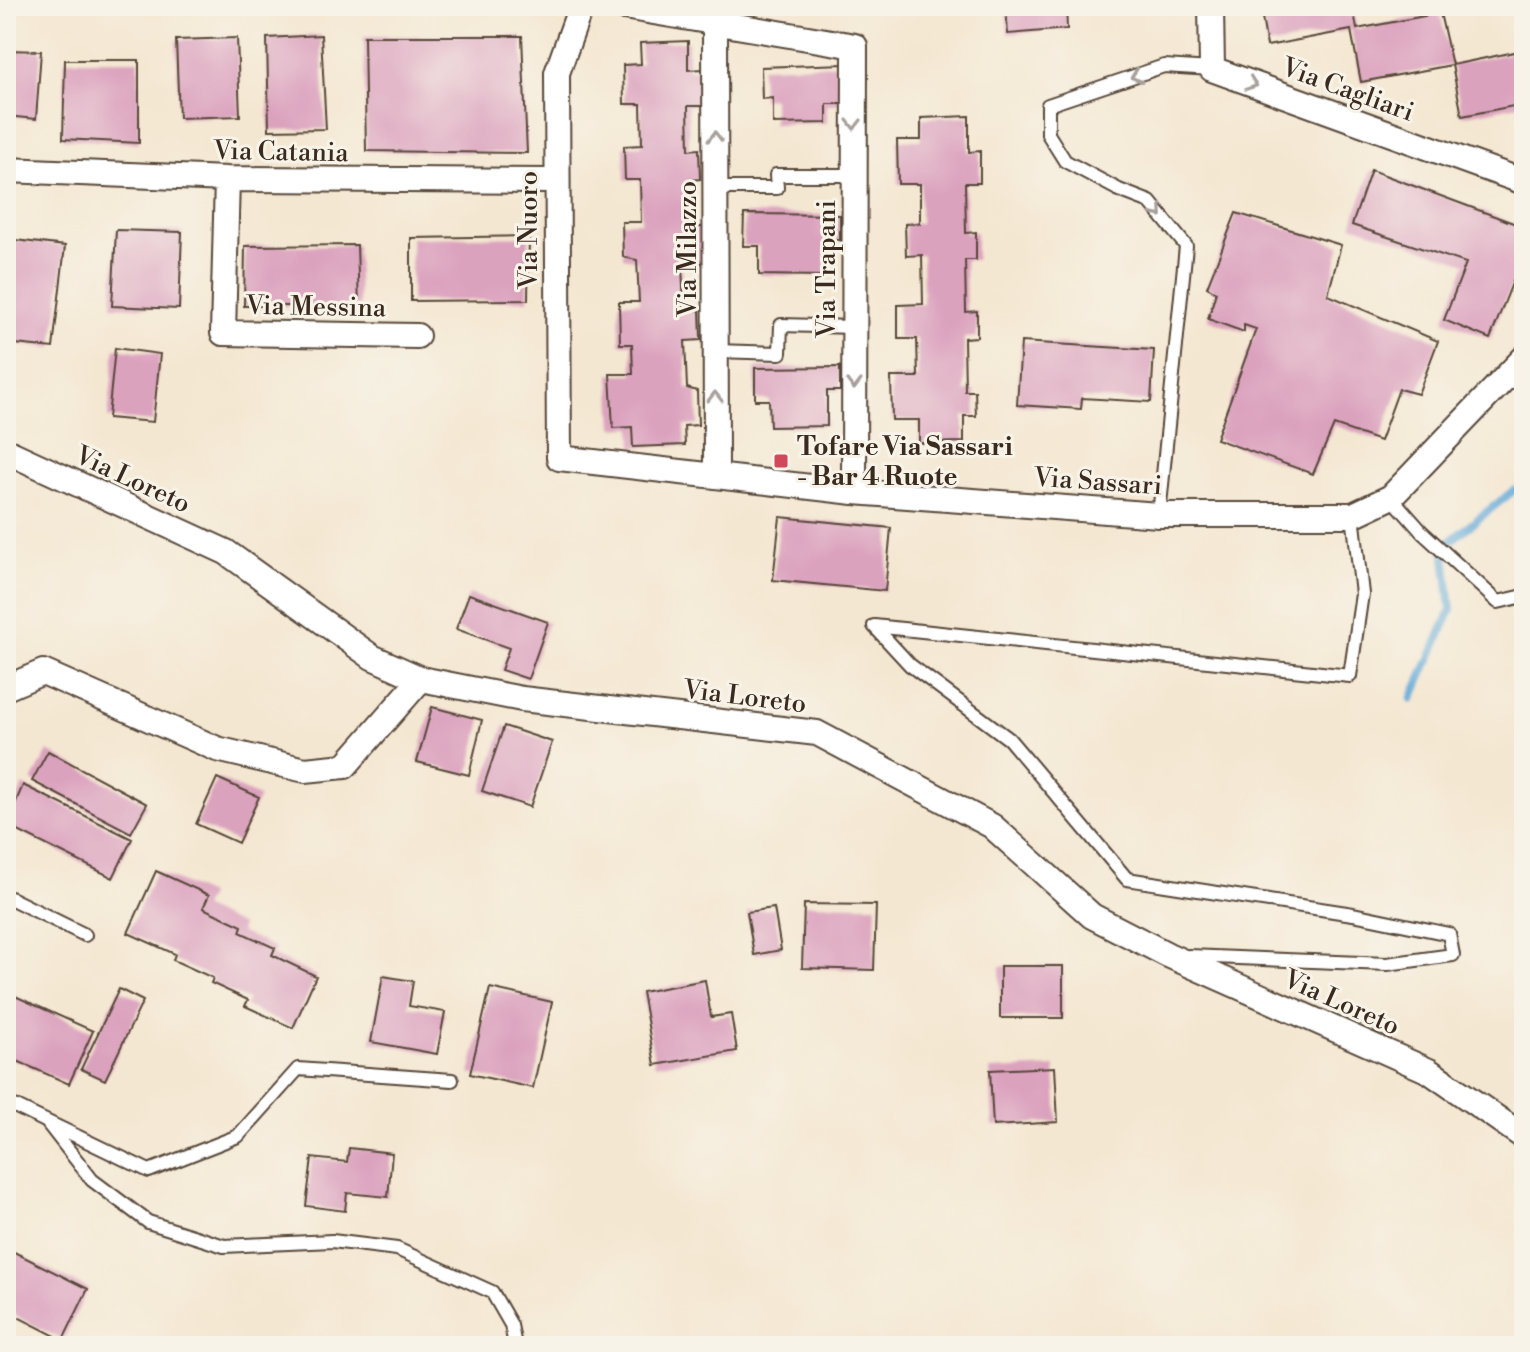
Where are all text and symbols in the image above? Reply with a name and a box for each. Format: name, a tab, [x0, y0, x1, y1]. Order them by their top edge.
street label: Via Cagliari	[1276, 51, 1418, 129]
one-way arrow	[1129, 67, 1143, 83]
one-way arrow	[1245, 74, 1259, 91]
one-way arrow	[845, 118, 863, 131]
one-way arrow	[706, 130, 724, 143]
street label: Via Catania	[212, 135, 350, 169]
street label: Via Nuoro	[513, 171, 545, 290]
street label: Via Milazzo	[672, 181, 704, 318]
street label: Via Trapani	[811, 200, 843, 339]
one-way arrow	[1148, 203, 1163, 217]
street label: Via Messina	[245, 290, 387, 324]
one-way arrow	[845, 378, 863, 391]
one-way arrow	[707, 390, 724, 403]
place label: Tofare Via Sassari - Bar 4 Ruote	[797, 431, 1013, 493]
street label: Via Loreto	[69, 439, 195, 521]
marker: Tofare Via Sassari - Bar 4 Ruote	[772, 452, 790, 470]
street label: Via Sassari	[1032, 461, 1163, 502]
street label: Via Loreto	[681, 673, 808, 720]
street label: Via Loreto	[1278, 963, 1405, 1043]

